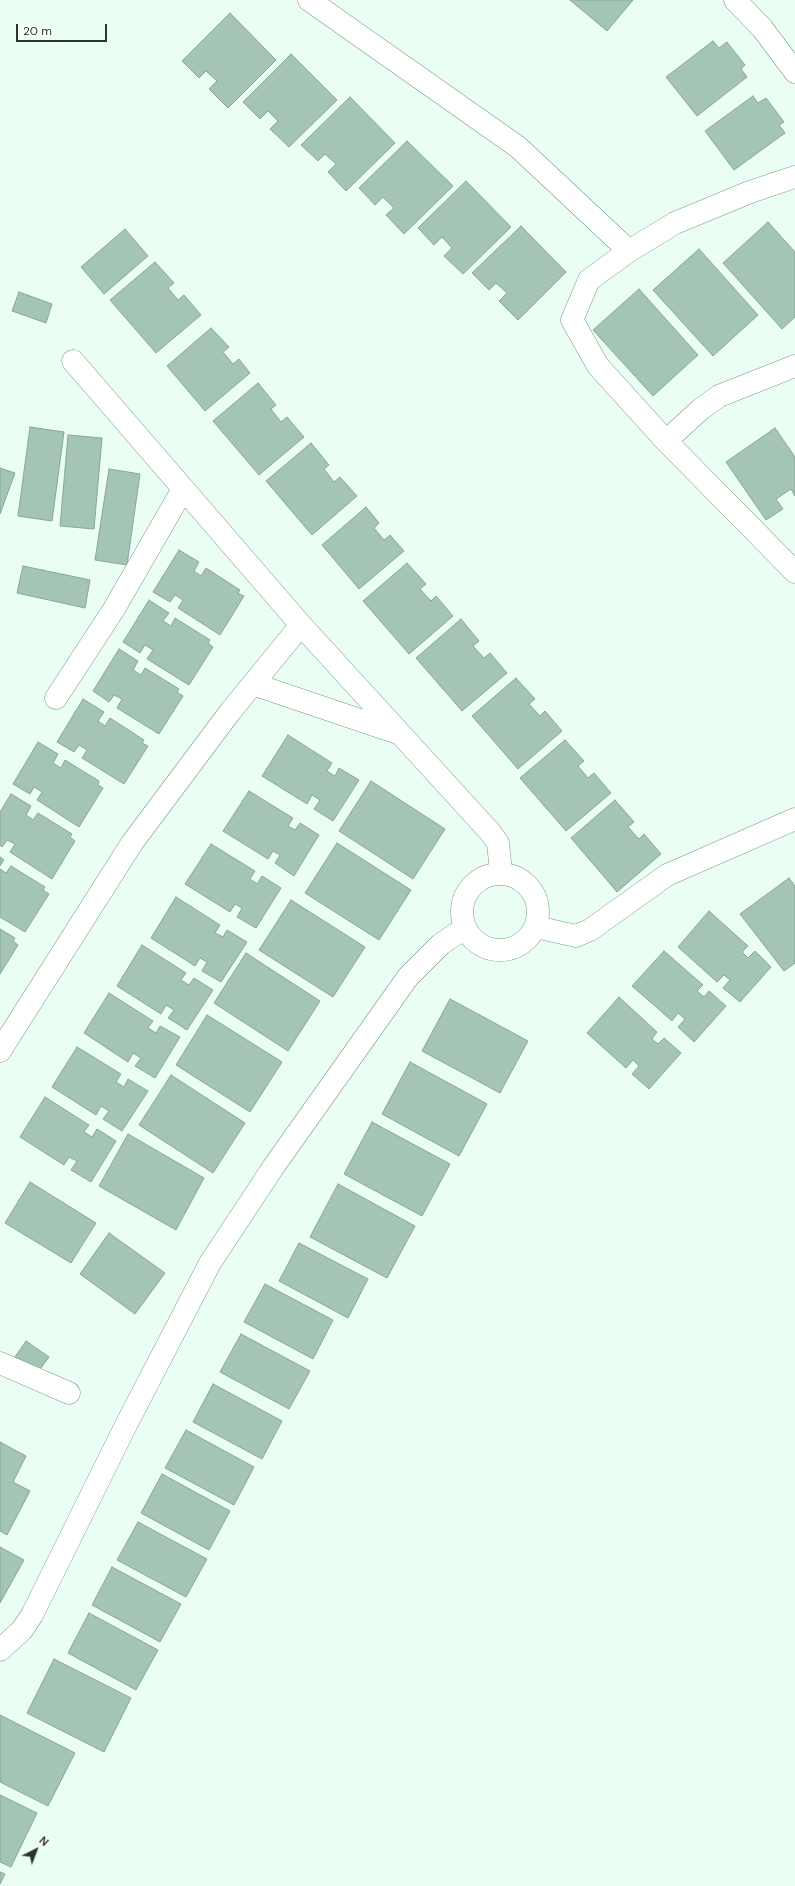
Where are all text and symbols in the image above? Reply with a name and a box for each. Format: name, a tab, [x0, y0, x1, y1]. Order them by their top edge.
scale bar	[18, 16, 109, 42]
text: 20 m	[23, 23, 52, 39]
north arrow	[16, 1830, 56, 1870]
text: N	[36, 1833, 52, 1849]

